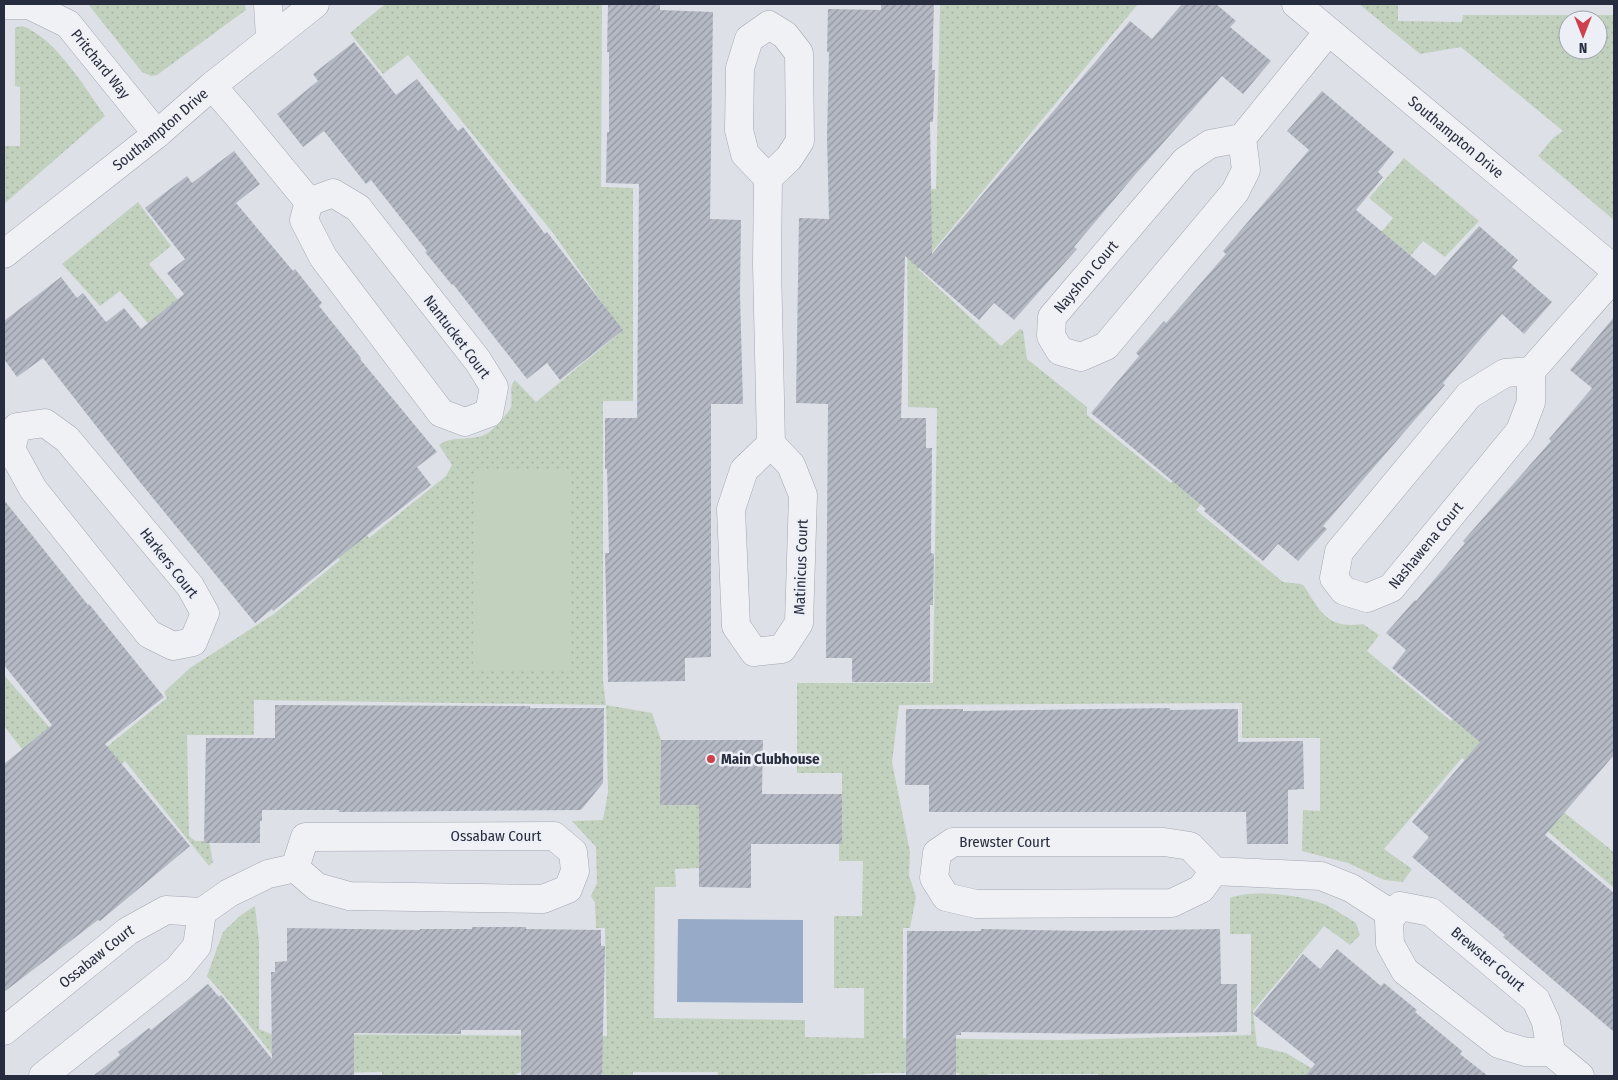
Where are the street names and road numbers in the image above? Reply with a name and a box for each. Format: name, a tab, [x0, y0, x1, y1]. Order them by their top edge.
street label: Pritchard Way	[67, 26, 134, 103]
street label: Southampton Drive	[109, 85, 212, 174]
street label: Southampton Drive	[1404, 92, 1507, 182]
street label: Nayshon Court	[1050, 237, 1122, 317]
street label: Nantucket Court	[420, 292, 494, 382]
street label: Nashawena Court	[1385, 498, 1467, 593]
street label: Matinicus Court	[790, 519, 812, 615]
street label: Harkers Court	[136, 524, 202, 602]
street label: Ossabaw Court	[451, 827, 542, 845]
street label: Brewster Court	[959, 833, 1050, 851]
street label: Ossabaw Court	[56, 921, 137, 992]
street label: Brewster Court	[1447, 923, 1529, 995]

